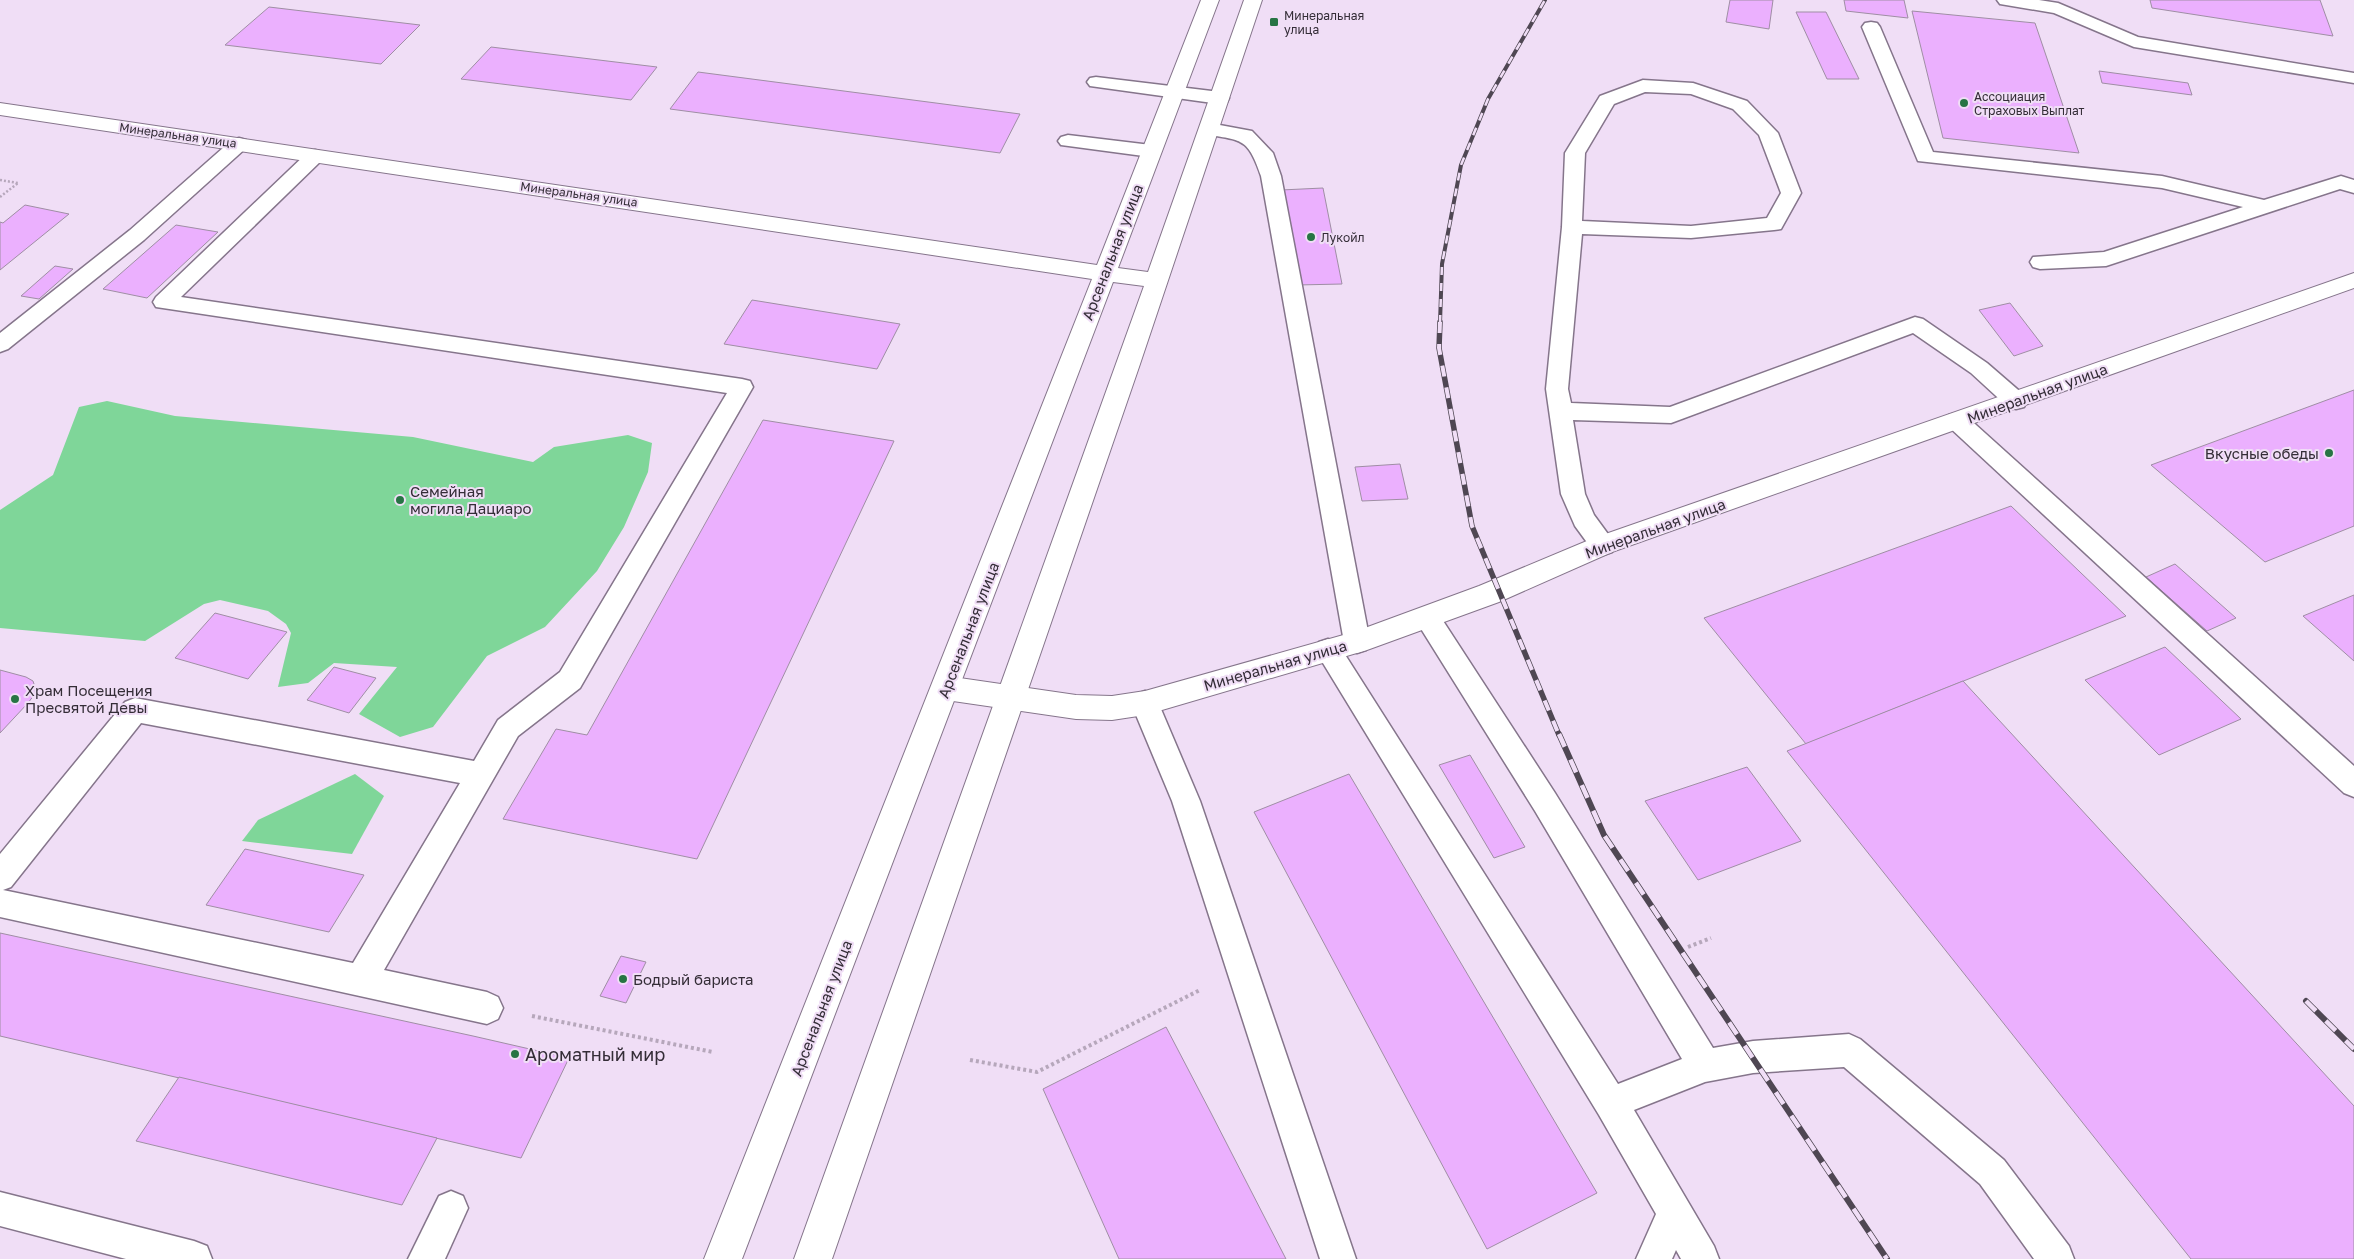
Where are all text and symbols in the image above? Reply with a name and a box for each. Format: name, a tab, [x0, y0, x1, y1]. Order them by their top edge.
place label: Минеральная улица	[1284, 8, 1364, 37]
marker: Минеральная улица	[1268, 16, 1280, 28]
place label: Ассоциация Страховых Выплат	[1974, 89, 2085, 118]
marker: Ассоциация Страховых Выплат	[1958, 97, 1970, 109]
street label: Минеральная улица	[118, 119, 238, 151]
street label: Минеральная улица	[519, 178, 639, 210]
street label: Арсенальная улица	[1078, 181, 1146, 323]
place label: Лукойл	[1321, 230, 1365, 245]
marker: Лукойл	[1305, 231, 1317, 243]
street label: Минеральная улица	[1964, 359, 2110, 427]
place label: Вкусные обеды	[2205, 444, 2319, 462]
marker: Вкусные обеды	[2323, 447, 2335, 459]
place label: Семейная могила Дациаро	[410, 482, 531, 517]
marker: Семейная могила Дациаро	[394, 494, 406, 506]
street label: Минеральная улица	[1582, 494, 1728, 562]
street label: Арсенальная улица	[934, 559, 1002, 701]
street label: Минеральная улица	[1201, 636, 1349, 694]
place label: Храм Посещения Пресвятой Девы	[25, 681, 152, 716]
marker: Храм Посещения Пресвятой Девы	[9, 693, 21, 705]
street label: Арсенальная улица	[787, 937, 855, 1079]
place label: Бодрый бариста	[633, 970, 753, 988]
marker: Бодрый бариста	[617, 973, 629, 985]
place label: Ароматный мир	[525, 1043, 665, 1065]
marker: Ароматный мир	[509, 1048, 521, 1060]

